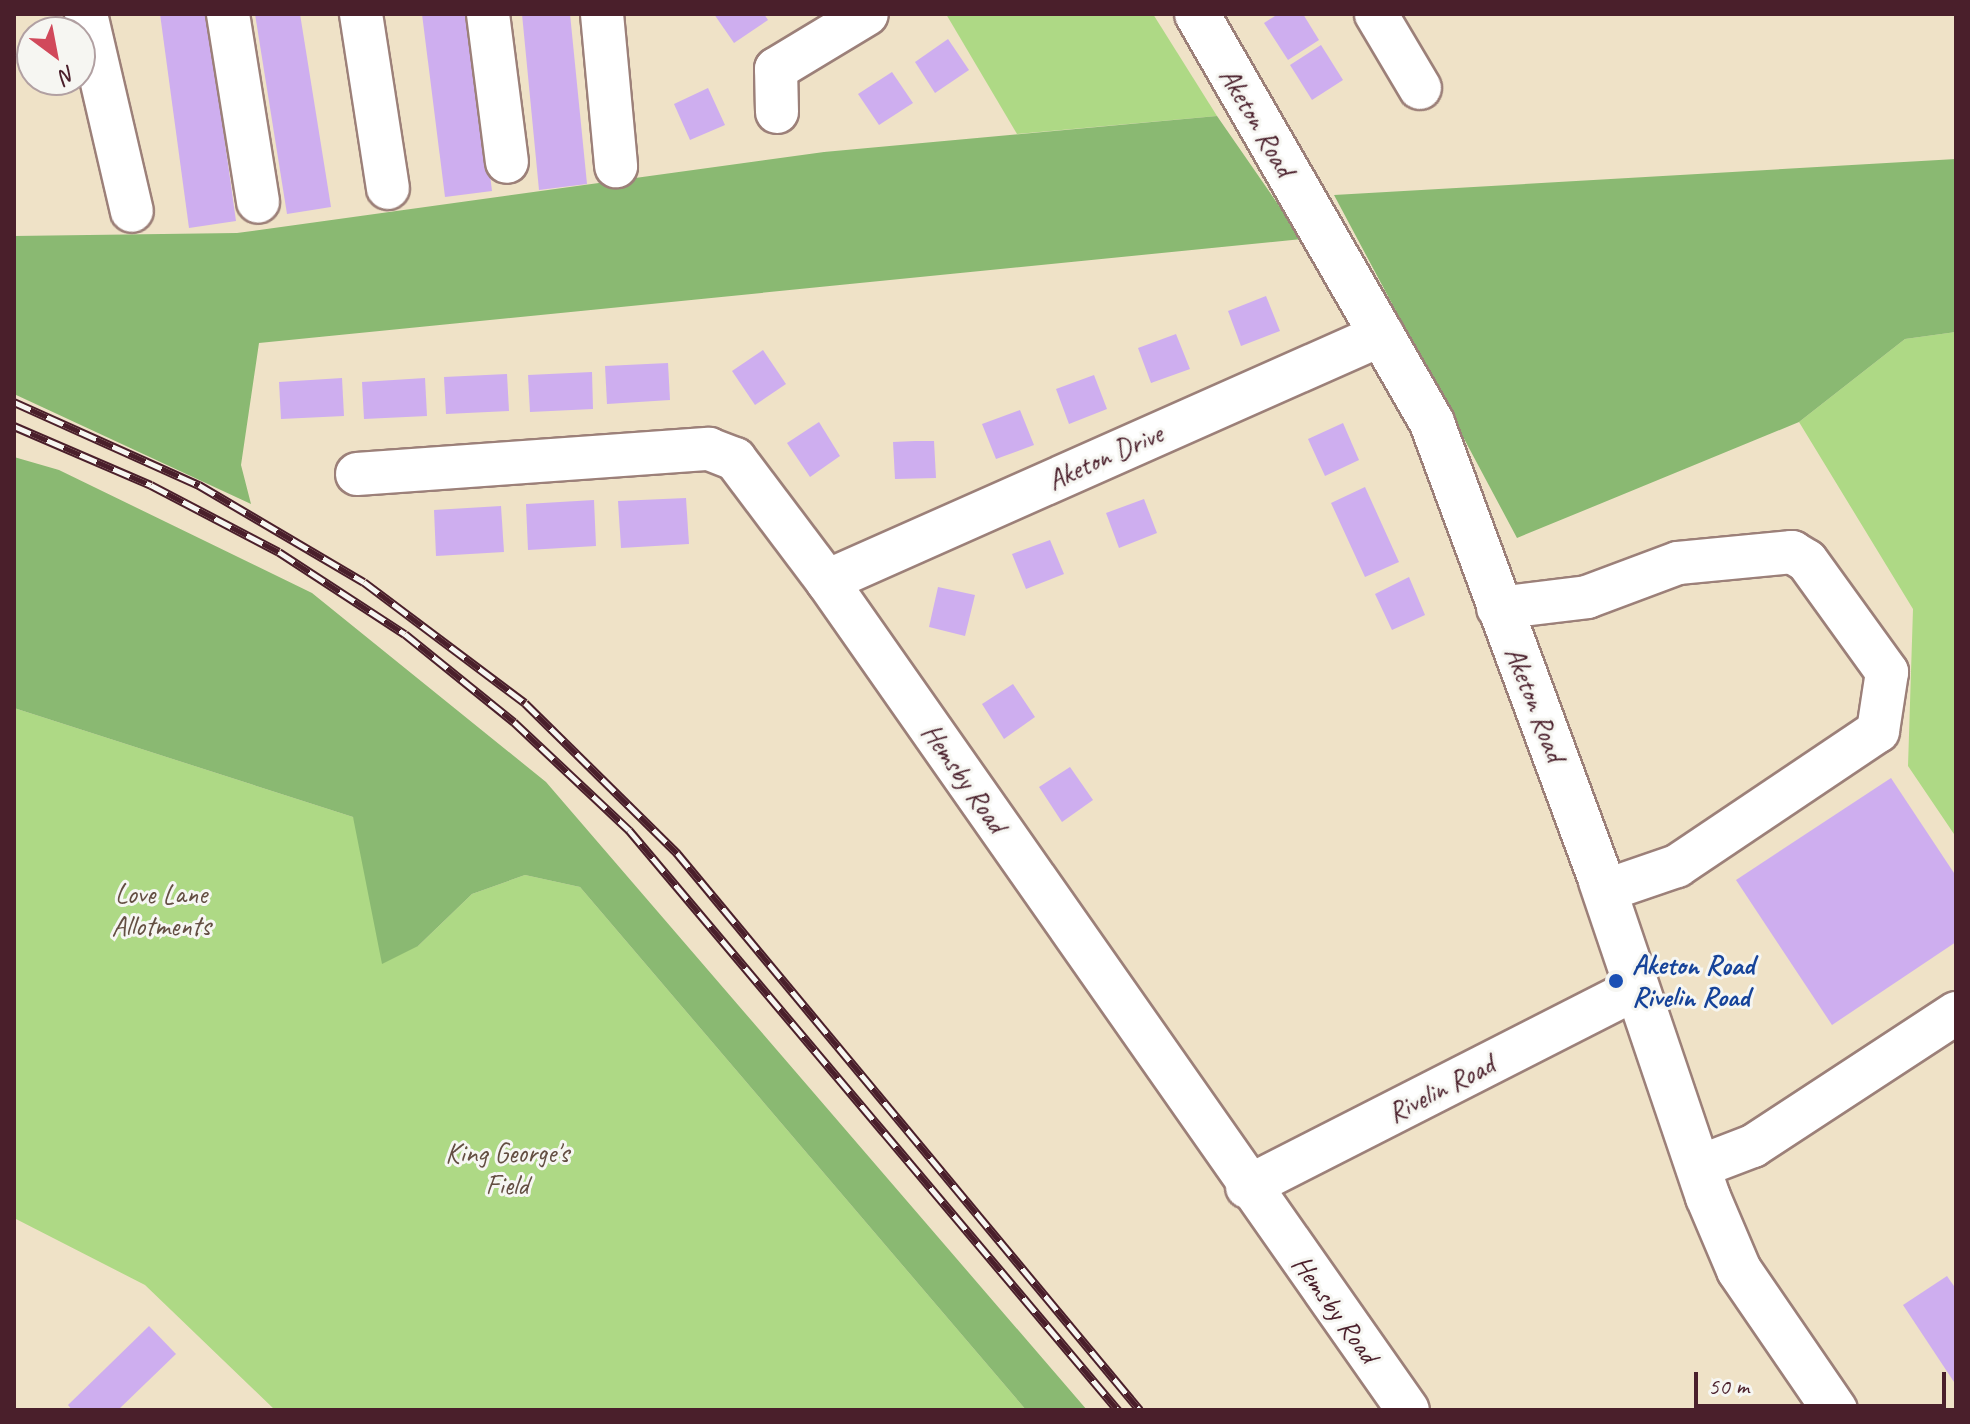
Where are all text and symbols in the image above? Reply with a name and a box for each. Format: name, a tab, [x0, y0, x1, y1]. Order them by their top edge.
north arrow	[16, 16, 96, 96]
text: N	[54, 59, 81, 90]
street label: Aketon Road	[1213, 62, 1301, 182]
street label: Aketon Drive	[1042, 417, 1168, 497]
street label: Aketon Road	[1498, 642, 1572, 766]
street label: Hemsby Road	[914, 717, 1014, 839]
park label: Love Lane Allotments	[112, 877, 210, 943]
place label: Aketon Road Rivelin Road	[1632, 948, 1753, 1014]
marker: Aketon Road Rivelin Road	[1607, 972, 1625, 990]
street label: Rivelin Road	[1382, 1048, 1500, 1130]
park label: King George's Field	[445, 1136, 569, 1202]
street label: Hemsby Road	[1285, 1248, 1385, 1370]
scale bar	[1698, 1356, 1950, 1406]
text: 50 m	[1708, 1371, 1749, 1401]

